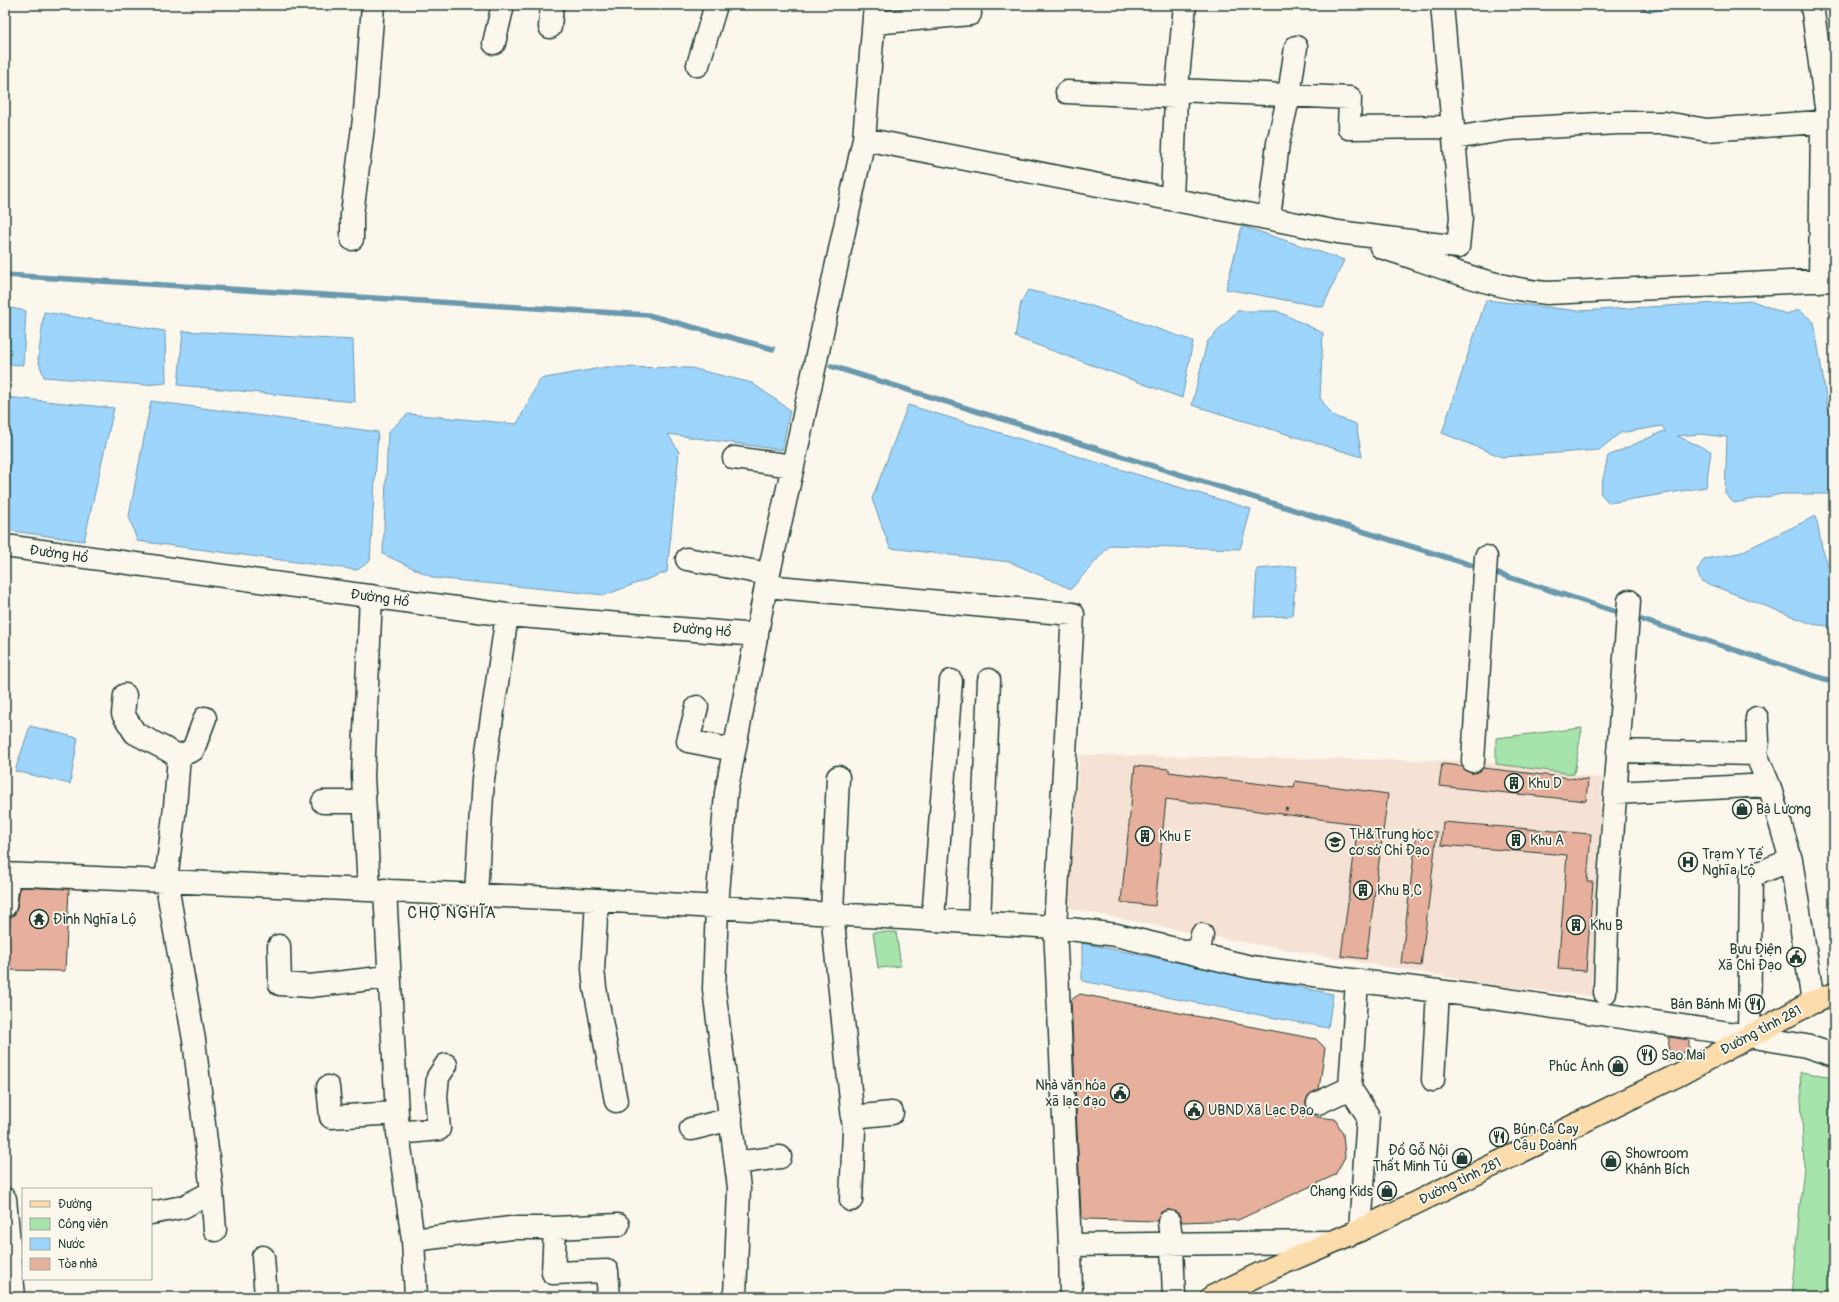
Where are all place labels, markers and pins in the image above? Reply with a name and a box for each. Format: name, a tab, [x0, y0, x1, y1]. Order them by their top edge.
building icon: Khu D	[1503, 772, 1525, 794]
place label: Khu D	[1528, 775, 1562, 792]
shop icon: Bà Lương	[1731, 798, 1753, 820]
place label: Bà Lương	[1756, 801, 1811, 818]
building icon: Khu E	[1134, 825, 1156, 847]
place label: TH&Trung học cơ sở Chỉ Đạo	[1349, 826, 1434, 859]
place label: Khu E	[1159, 828, 1191, 845]
building icon: Khu A	[1505, 829, 1527, 851]
school or university icon: TH&Trung học cơ sở Chỉ Đạo	[1324, 831, 1346, 853]
place label: Khu A	[1530, 832, 1564, 849]
place label: Trạm Y Tế Nghĩa Lộ	[1702, 846, 1764, 879]
hospital icon: Trạm Y Tế Nghĩa Lộ	[1677, 851, 1699, 873]
building icon: Khu B,C	[1352, 879, 1374, 901]
place label: Khu B,C	[1377, 882, 1423, 899]
temple icon: Đình Nghĩa Lộ	[28, 908, 50, 930]
place label: Đình Nghĩa Lộ	[53, 911, 137, 928]
building icon: Khu B	[1565, 914, 1587, 936]
place label: Khu B	[1590, 917, 1623, 934]
place label: Bưu Điện Xã Chỉ Đạo	[1718, 941, 1782, 974]
public building icon: Bưu Điện Xã Chỉ Đạo	[1785, 946, 1807, 968]
restaurant icon: Bán Bánh Mì	[1744, 993, 1766, 1015]
place label: Bán Bánh Mì	[1670, 996, 1741, 1013]
restaurant icon: Sao Mai	[1636, 1044, 1658, 1066]
place label: Sao Mai	[1661, 1047, 1706, 1064]
shop icon: Phúc Ánh	[1607, 1055, 1629, 1077]
place label: Phúc Ánh	[1548, 1057, 1604, 1075]
place label: Nhà văn hóa xã lạc đạo	[1035, 1077, 1106, 1110]
public building icon: Nhà văn hóa xã lạc đạo	[1109, 1082, 1131, 1104]
public building icon: UBND Xã Lạc Đạo	[1183, 1099, 1205, 1121]
place label: UBND Xã Lạc Đạo	[1208, 1102, 1314, 1119]
place label: Bún Cá Cay Cậu Đoành	[1513, 1121, 1578, 1154]
restaurant icon: Bún Cá Cay Cậu Đoành	[1488, 1126, 1510, 1148]
place label: Đồ Gỗ Nội Thất Minh Tú	[1373, 1141, 1449, 1175]
place label: Showroom Khánh Bích	[1625, 1145, 1690, 1178]
shop icon: Đồ Gỗ Nội Thất Minh Tú	[1451, 1147, 1473, 1169]
shop icon: Showroom Khánh Bích	[1600, 1150, 1622, 1172]
shop icon: Chang Kids	[1376, 1180, 1398, 1202]
place label: Chang Kids	[1310, 1183, 1374, 1200]

